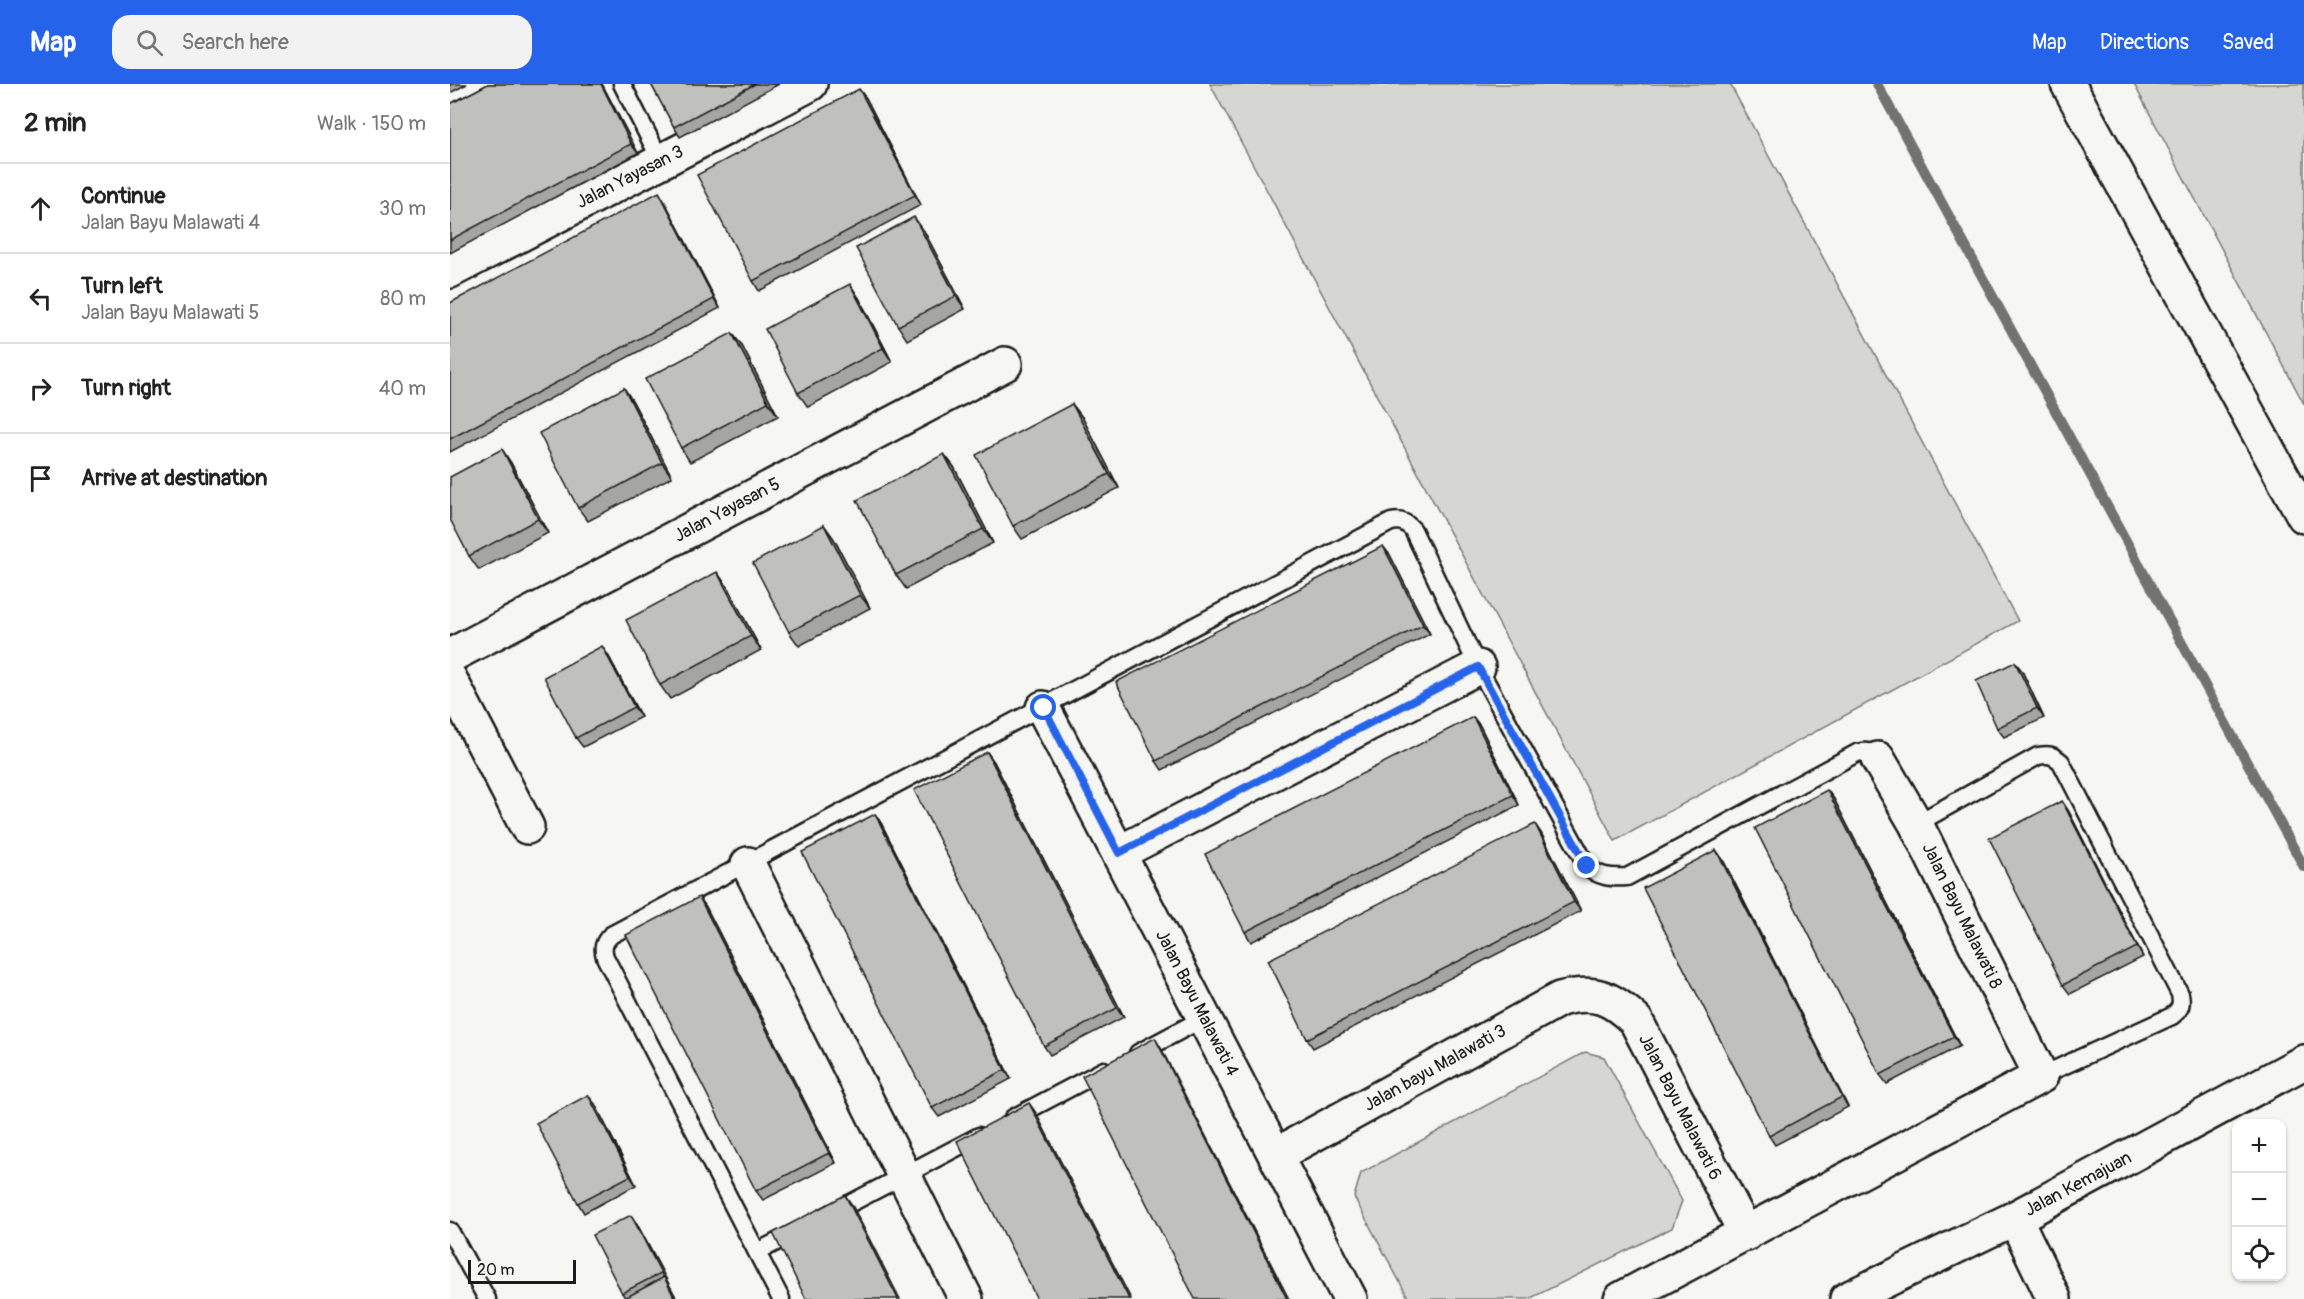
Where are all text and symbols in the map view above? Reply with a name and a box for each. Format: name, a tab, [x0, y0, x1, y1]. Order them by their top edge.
search box	[112, 15, 532, 69]
text: Map	[30, 25, 76, 60]
icon: search	[133, 26, 166, 59]
text: Search here	[181, 28, 289, 56]
text: Map	[2032, 29, 2067, 56]
text: Directions	[2100, 29, 2189, 56]
text: Saved	[2222, 29, 2274, 56]
text: 2 min	[24, 107, 86, 139]
text: Walk · 150 m	[317, 111, 426, 136]
street label: Jalan Yayasan 3	[572, 140, 688, 214]
text: Continue	[81, 182, 165, 210]
icon: ahead	[24, 192, 57, 225]
text: 30 m	[379, 196, 426, 221]
text: Jalan Bayu Malawati 4	[81, 210, 260, 235]
text: Turn left	[81, 272, 163, 300]
icon: left	[24, 282, 57, 315]
text: 80 m	[380, 286, 426, 311]
text: Jalan Bayu Malawati 5	[81, 300, 259, 325]
icon: right	[24, 372, 57, 405]
text: Turn right	[81, 374, 171, 402]
text: 40 m	[379, 376, 426, 401]
icon: arrive	[24, 462, 57, 495]
text: Arrive at destination	[81, 464, 267, 492]
street label: Jalan Yayasan 5	[670, 472, 784, 548]
route start	[1030, 694, 1056, 720]
street label: Jalan Bayu Malawati 8	[1917, 839, 2007, 993]
route end	[1573, 852, 1599, 878]
street label: Jalan Bayu Malawati 4	[1150, 926, 1244, 1081]
street label: Jalan bayu Malawati 3	[1360, 1019, 1510, 1117]
street label: Jalan Bayu Malawati 6	[1633, 1030, 1727, 1184]
map controls	[2232, 1119, 2286, 1281]
button: +	[2232, 1119, 2286, 1173]
street label: Jalan Kemajuan	[2021, 1146, 2135, 1222]
button: −	[2232, 1173, 2286, 1227]
button: locate	[2232, 1227, 2286, 1281]
scale bar	[468, 1257, 576, 1284]
text: 20 m	[477, 1260, 515, 1280]

